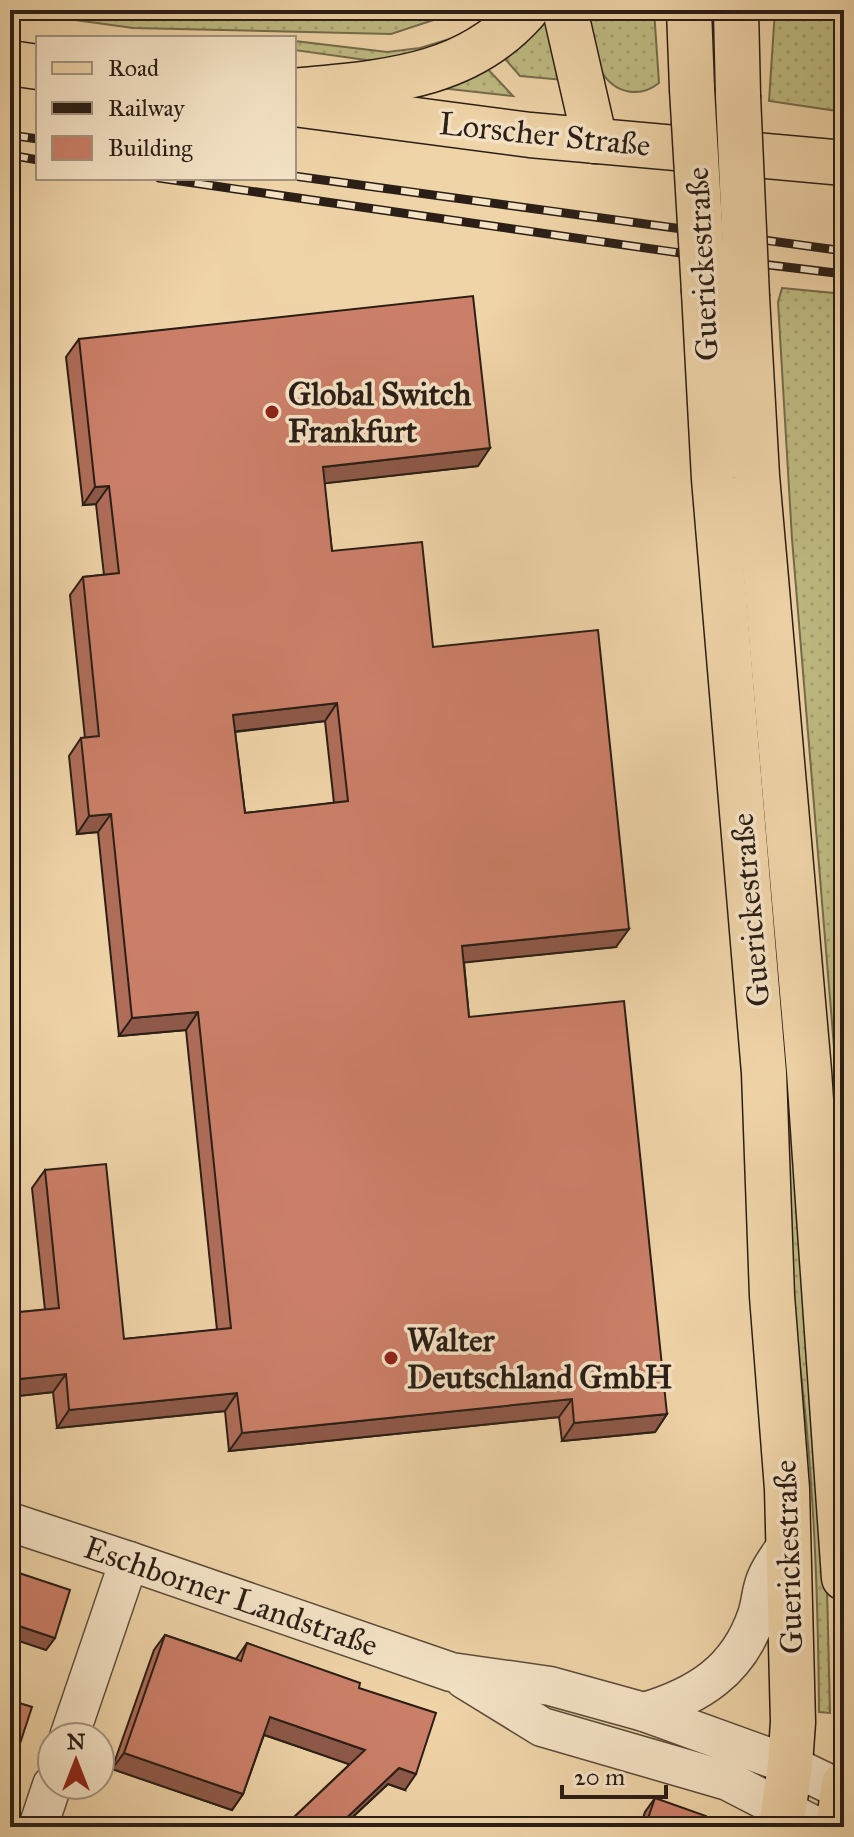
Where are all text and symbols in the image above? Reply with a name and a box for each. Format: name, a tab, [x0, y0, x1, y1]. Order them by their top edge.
legend	[36, 36, 296, 180]
text: Road	[108, 53, 159, 83]
text: Railway	[108, 93, 185, 123]
street label: Lorscher Straße	[437, 104, 652, 165]
text: Building	[108, 133, 193, 163]
street label: Guerickestraße	[678, 166, 727, 362]
place label: Global Switch Frankfurt	[288, 375, 472, 451]
marker: Global Switch Frankfurt	[263, 403, 281, 421]
street label: Guerickestraße	[723, 811, 778, 1008]
place label: Walter Deutschland GmbH	[407, 1321, 672, 1397]
marker: Walter Deutschland GmbH	[382, 1349, 400, 1367]
street label: Guerickestraße	[766, 1459, 811, 1655]
street label: Eschborner Landstraße	[79, 1528, 383, 1665]
north arrow	[36, 1721, 116, 1801]
text: N	[67, 1728, 86, 1755]
scale bar	[562, 1749, 666, 1799]
text: 20 m	[574, 1762, 625, 1792]

